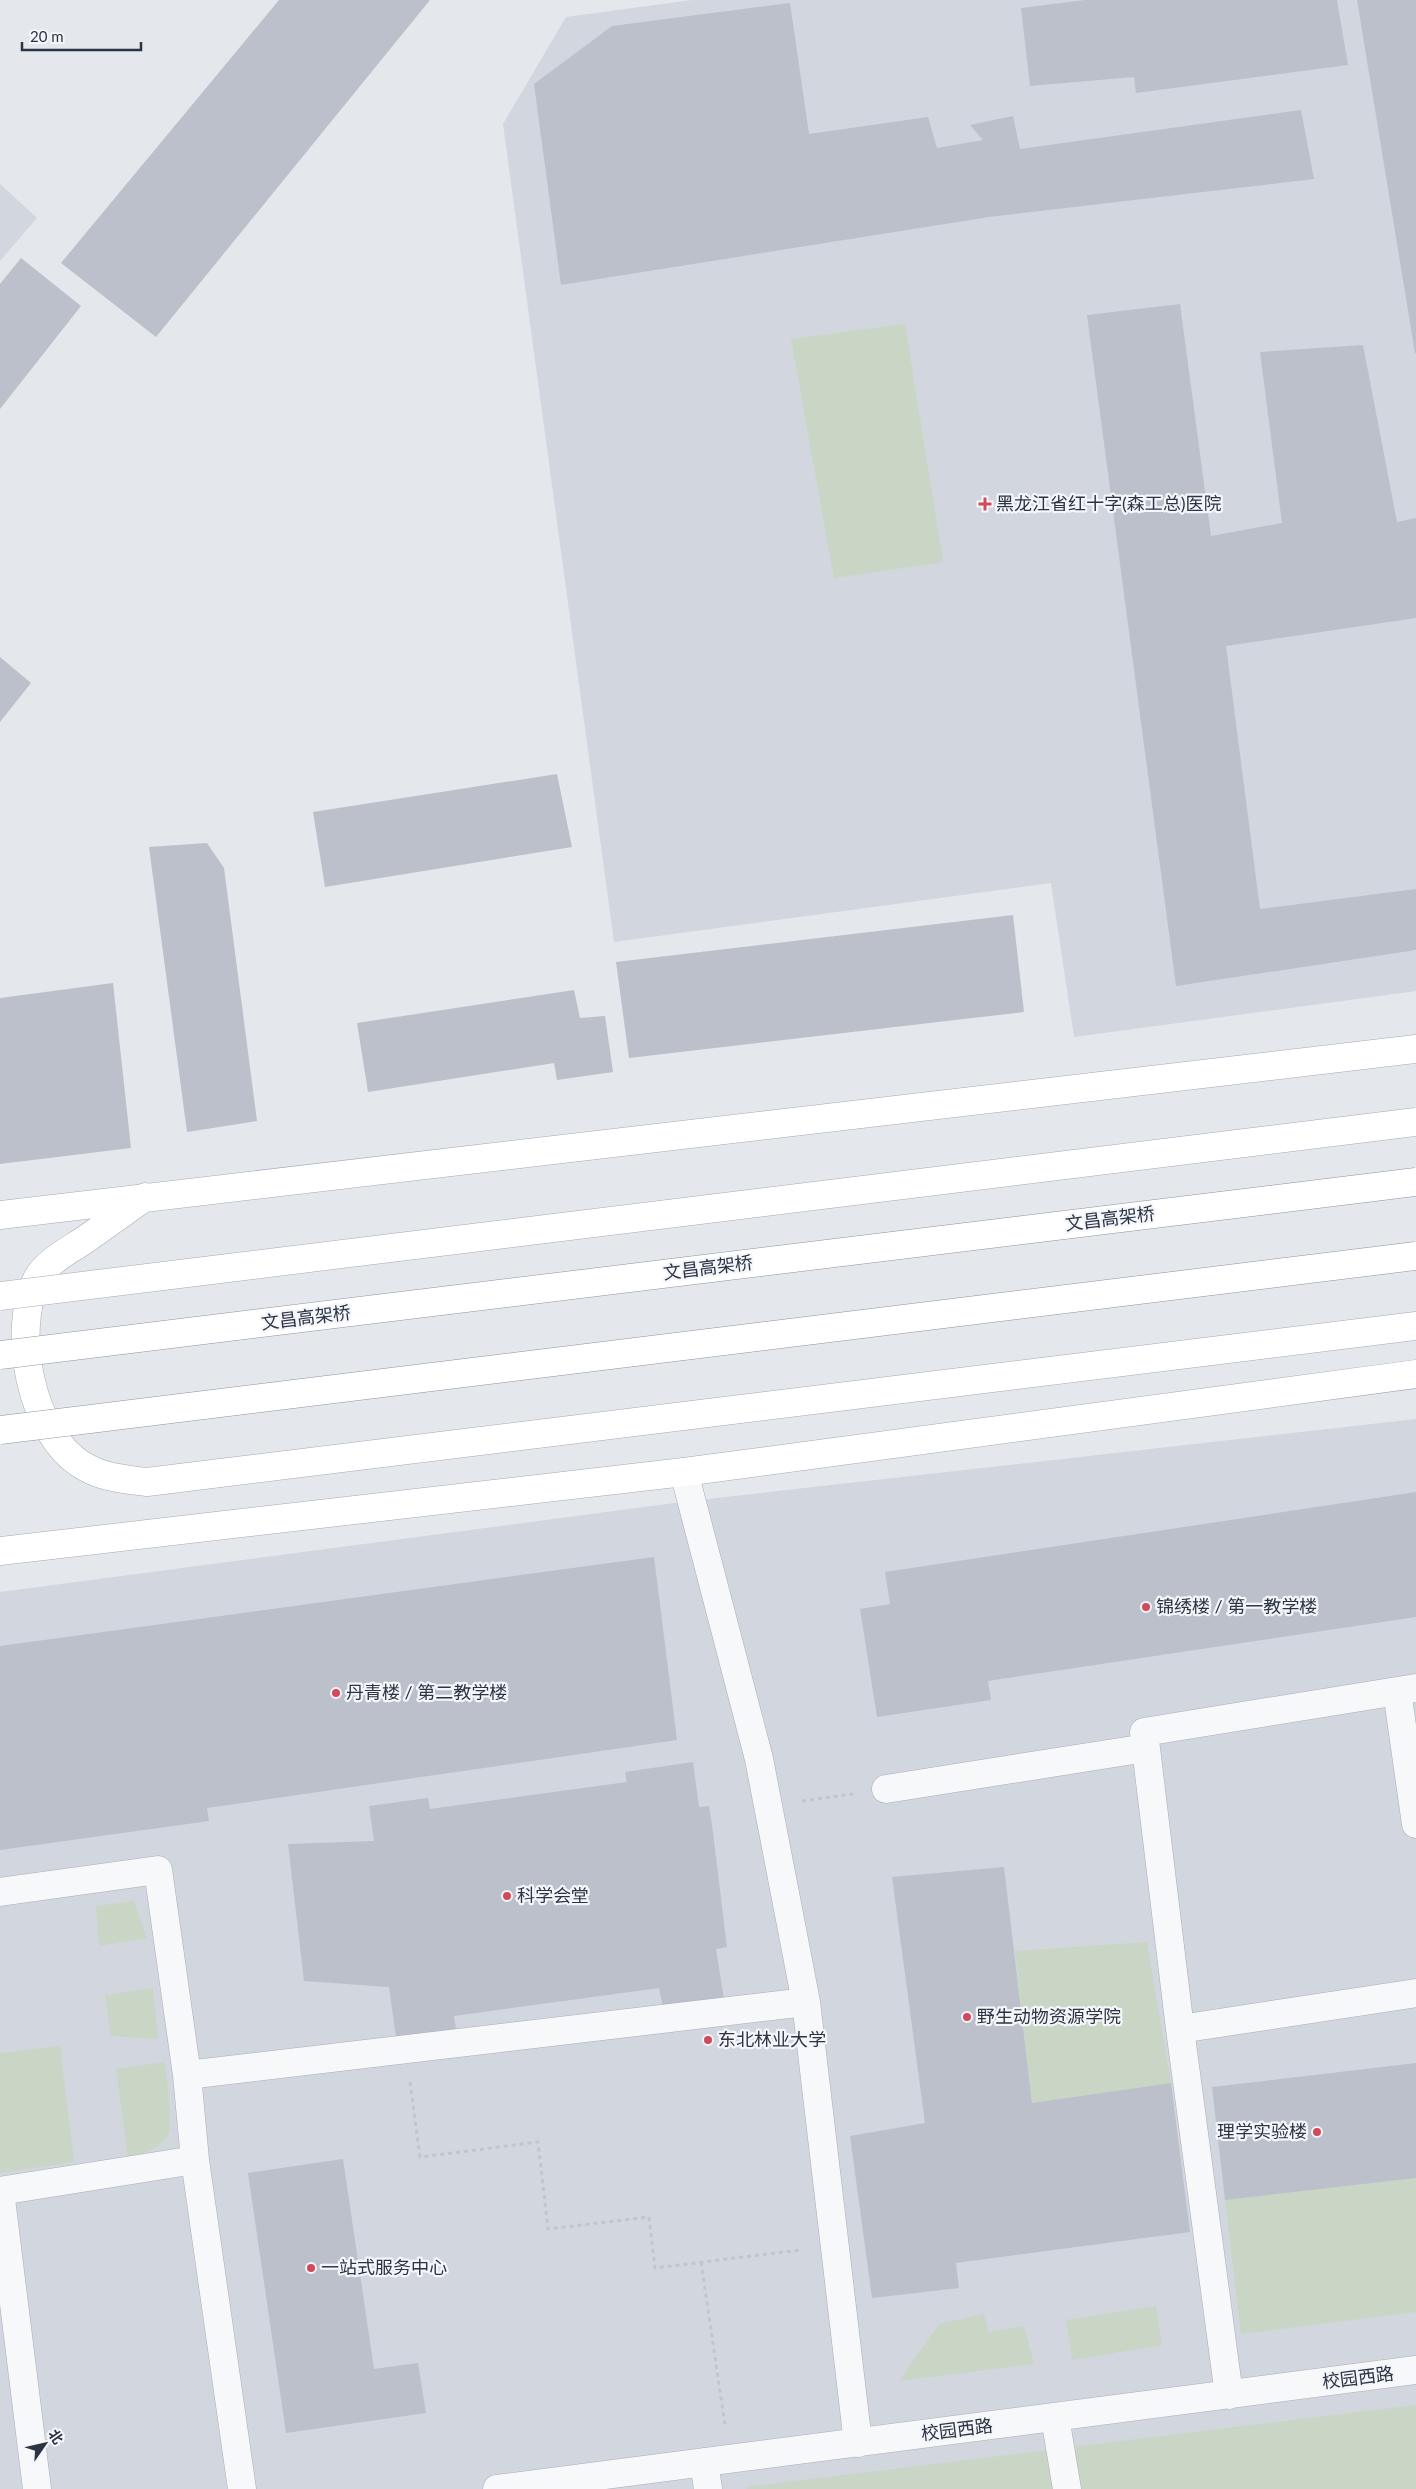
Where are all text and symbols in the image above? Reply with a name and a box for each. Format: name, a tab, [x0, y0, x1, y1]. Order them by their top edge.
scale bar	[22, 20, 141, 52]
text: 20 m	[30, 27, 64, 45]
place label: 黑龙江省红十字(森工总)医院	[996, 492, 1222, 514]
marker: 黑龙江省红十字(森工总)医院	[978, 497, 992, 511]
street label: 文昌高架桥	[1064, 1202, 1156, 1234]
street label: 文昌高架桥	[662, 1251, 754, 1283]
street label: 文昌高架桥	[260, 1301, 352, 1333]
place label: 锦绣楼 / 第一教学楼	[1156, 1595, 1317, 1617]
marker: 锦绣楼 / 第一教学楼	[1140, 1601, 1152, 1613]
place label: 丹青楼 / 第二教学楼	[346, 1681, 507, 1703]
marker: 丹青楼 / 第二教学楼	[330, 1687, 342, 1699]
place label: 科学会堂	[517, 1884, 589, 1906]
marker: 科学会堂	[501, 1890, 513, 1902]
place label: 野生动物资源学院	[977, 2005, 1121, 2027]
marker: 野生动物资源学院	[961, 2011, 973, 2023]
place label: 东北林业大学	[718, 2028, 826, 2050]
marker: 东北林业大学	[702, 2034, 714, 2046]
place label: 理学实验楼	[1217, 2120, 1307, 2142]
marker: 理学实验楼	[1311, 2126, 1323, 2138]
place label: 一站式服务中心	[321, 2256, 447, 2278]
marker: 一站式服务中心	[305, 2262, 317, 2274]
street label: 校园西路	[1321, 2362, 1395, 2392]
street label: 校园西路	[920, 2414, 994, 2444]
north arrow	[20, 2419, 70, 2469]
text: 北	[45, 2426, 67, 2447]

